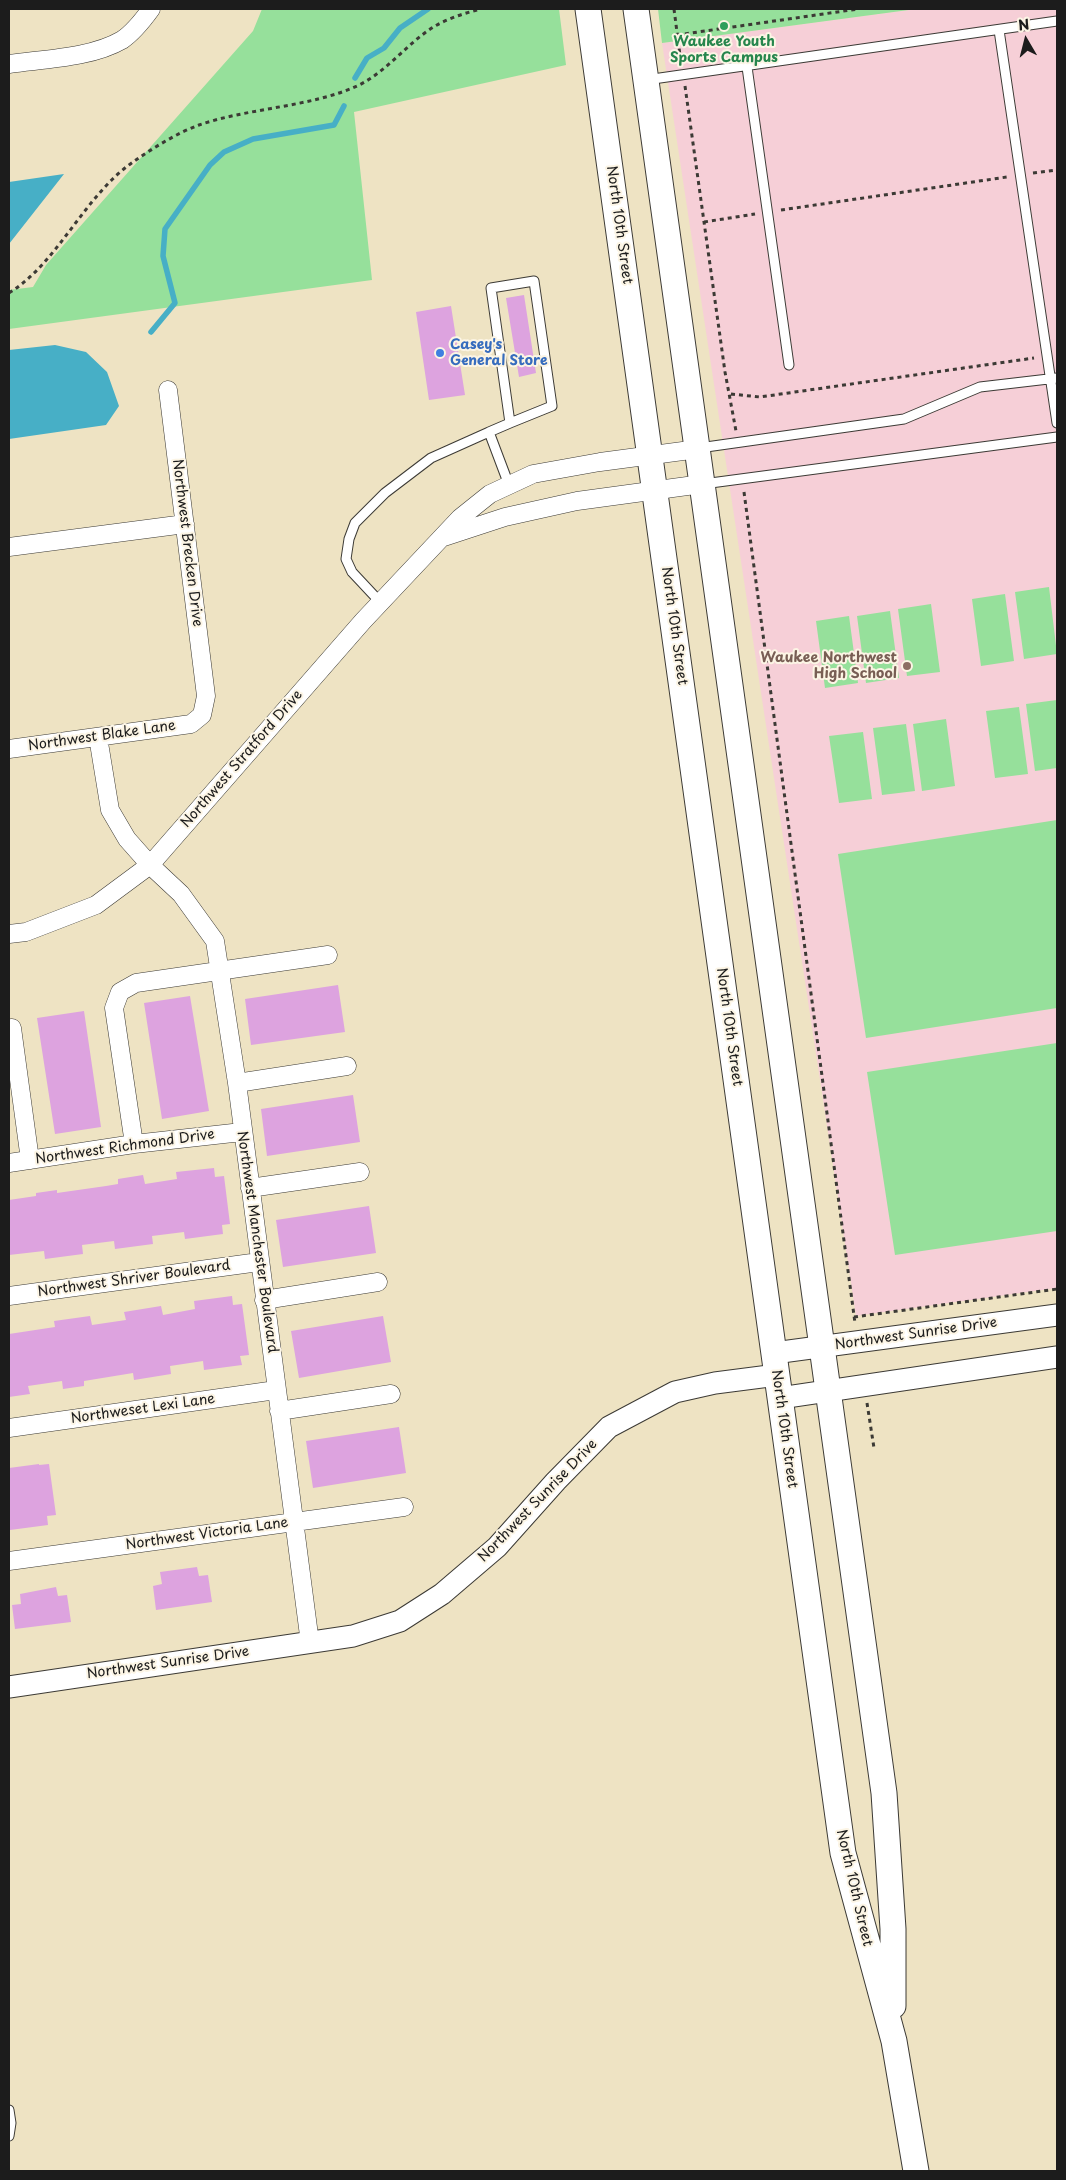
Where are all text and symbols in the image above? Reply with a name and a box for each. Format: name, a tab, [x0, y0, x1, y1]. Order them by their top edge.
text: N	[1017, 13, 1031, 36]
north arrow	[1001, 15, 1051, 65]
marker: Waukee Youth Sports Campus	[718, 20, 730, 32]
place label: Waukee Youth Sports Campus	[670, 34, 778, 66]
street label: North 10th Street	[602, 165, 636, 285]
place label: Casey's General Store	[450, 337, 548, 370]
marker: Casey's General Store	[434, 347, 446, 359]
street label: Northwest Brecken Drive	[168, 458, 206, 628]
street label: North 10th Street	[657, 566, 691, 686]
place label: Waukee Northwest High School	[761, 650, 897, 682]
marker: Waukee Northwest High School	[901, 660, 913, 672]
street label: Northwest Stratford Drive	[178, 687, 306, 831]
street label: Northwest Blake Lane	[27, 717, 177, 755]
street label: North 10th Street	[712, 967, 746, 1087]
street label: Northwest Richmond Drive	[34, 1126, 216, 1168]
street label: Northwest Manchester Boulevard	[233, 1130, 281, 1354]
street label: Northwest Shriver Boulevard	[37, 1257, 231, 1301]
street label: Northwest Sunrise Drive	[834, 1314, 998, 1354]
street label: North 10th Street	[767, 1369, 801, 1489]
street label: Northweset Lexi Lane	[70, 1391, 216, 1427]
street label: Northwest Sunrise Drive	[475, 1436, 601, 1566]
street label: Northwest Victoria Lane	[125, 1514, 289, 1554]
street label: Northwest Sunrise Drive	[86, 1643, 250, 1683]
street label: North 10th Street	[832, 1828, 876, 1948]

